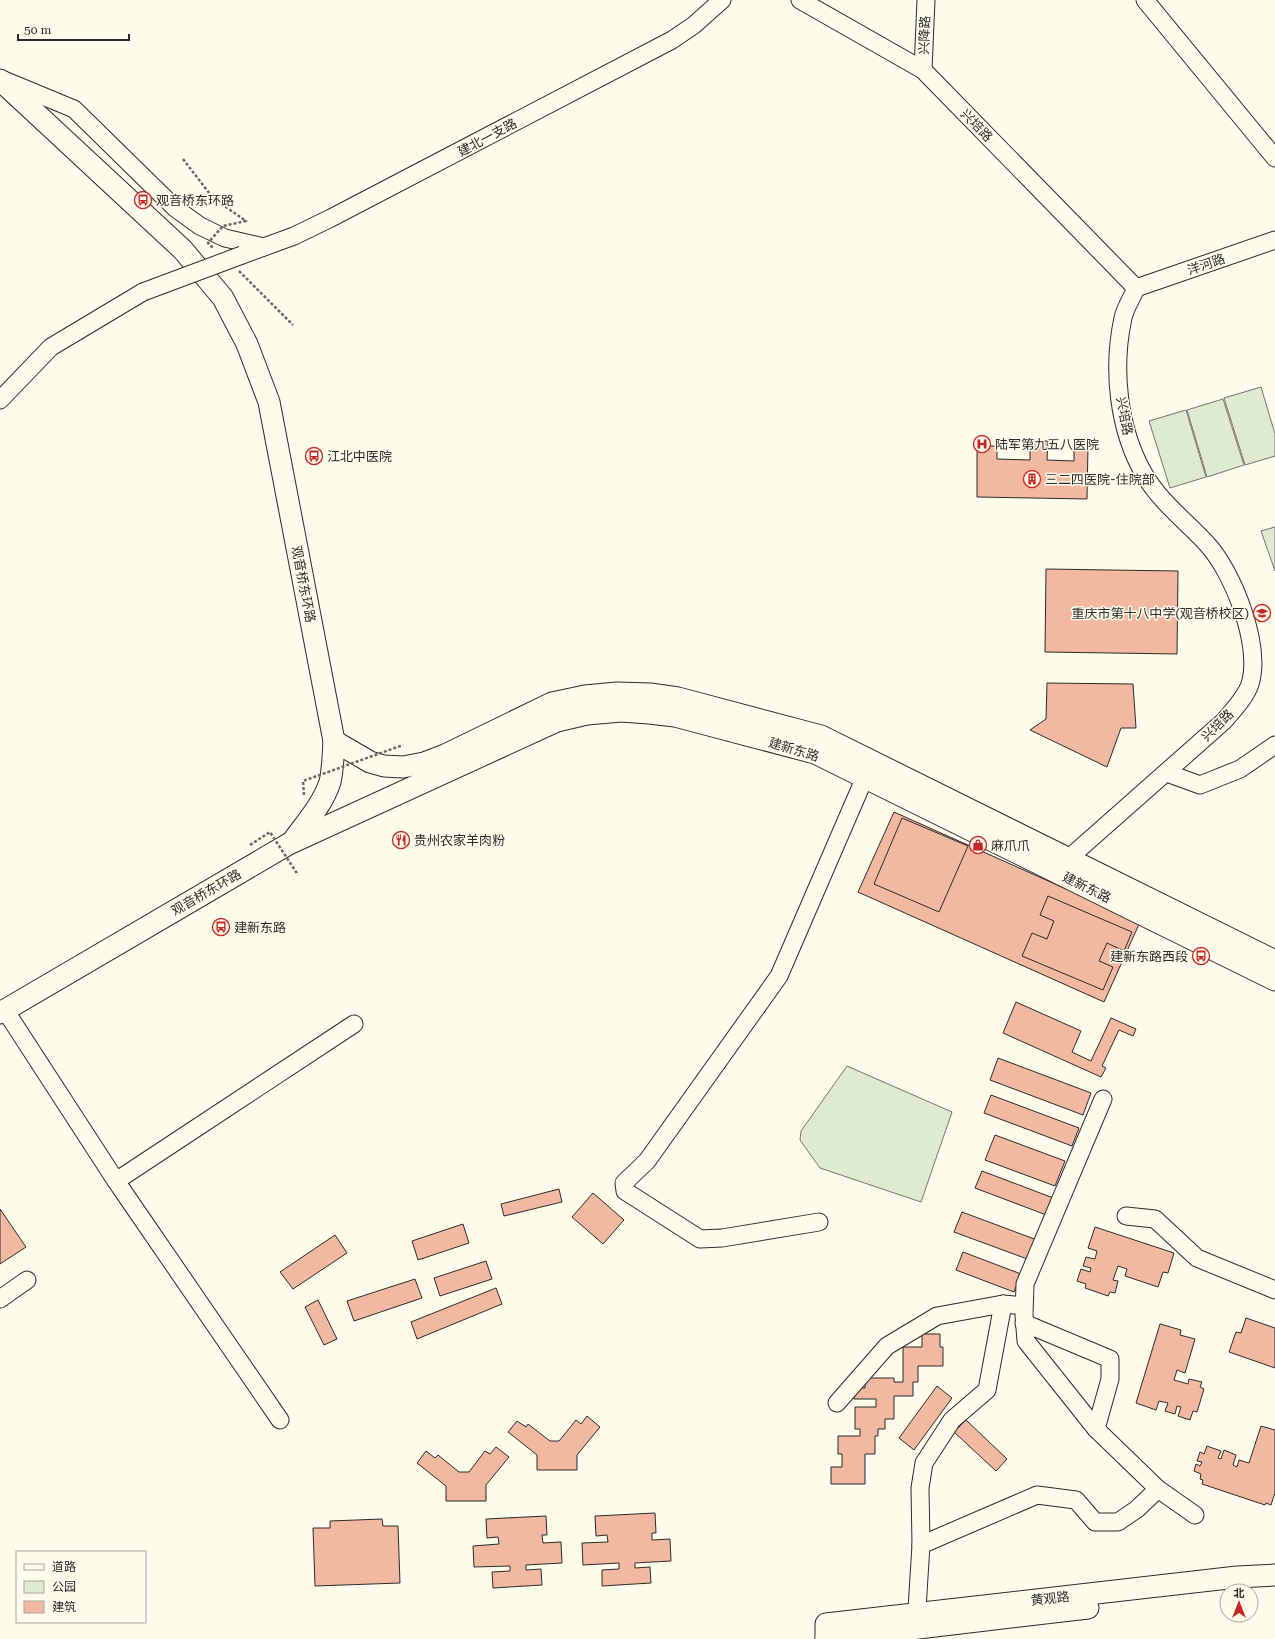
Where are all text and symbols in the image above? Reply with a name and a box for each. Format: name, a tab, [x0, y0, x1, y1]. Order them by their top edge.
street label: 兴降路	[916, 15, 933, 55]
scale bar	[18, 16, 129, 42]
text: 50 m	[24, 23, 51, 37]
street label: 兴培路	[958, 106, 996, 145]
street label: 建北一支路	[455, 116, 519, 159]
bus stop icon: 观音桥东环路	[133, 190, 153, 210]
place label: 观音桥东环路	[156, 193, 234, 208]
street label: 洋河路	[1185, 251, 1227, 278]
street label: 兴培路	[1113, 396, 1136, 437]
hospital icon: 陆军第九五八医院	[972, 434, 992, 454]
place label: 陆军第九五八医院	[995, 437, 1099, 452]
bus stop icon: 江北中医院	[304, 446, 324, 466]
place label: 江北中医院	[327, 449, 392, 464]
building icon: 三二四医院-住院部	[1022, 469, 1042, 489]
place label: 三二四医院-住院部	[1045, 472, 1155, 487]
street label: 观音桥东环路	[289, 544, 318, 624]
school or university icon: 重庆市第十八中学(观音桥校区)	[1252, 603, 1272, 623]
place label: 重庆市第十八中学(观音桥校区)	[1071, 606, 1249, 621]
street label: 兴培路	[1198, 706, 1236, 744]
street label: 建新东路	[767, 735, 821, 764]
restaurant icon: 贵州农家羊肉粉	[391, 830, 411, 850]
place label: 贵州农家羊肉粉	[414, 833, 505, 848]
shop icon: 麻爪爪	[968, 835, 988, 855]
place label: 麻爪爪	[991, 838, 1030, 853]
street label: 观音桥东环路	[169, 866, 244, 918]
street label: 建新东路	[1060, 869, 1113, 906]
bus stop icon: 建新东路	[211, 917, 231, 937]
place label: 建新东路	[234, 920, 286, 935]
bus stop icon: 建新东路西段	[1191, 946, 1211, 966]
place label: 建新东路西段	[1110, 949, 1188, 964]
legend	[16, 1551, 146, 1623]
text: 道路	[52, 1560, 76, 1574]
text: 公园	[52, 1580, 76, 1594]
north arrow	[1219, 1583, 1259, 1623]
text: 北	[1234, 1587, 1245, 1600]
street label: 黄观路	[1030, 1589, 1070, 1608]
text: 建筑	[52, 1600, 76, 1614]

